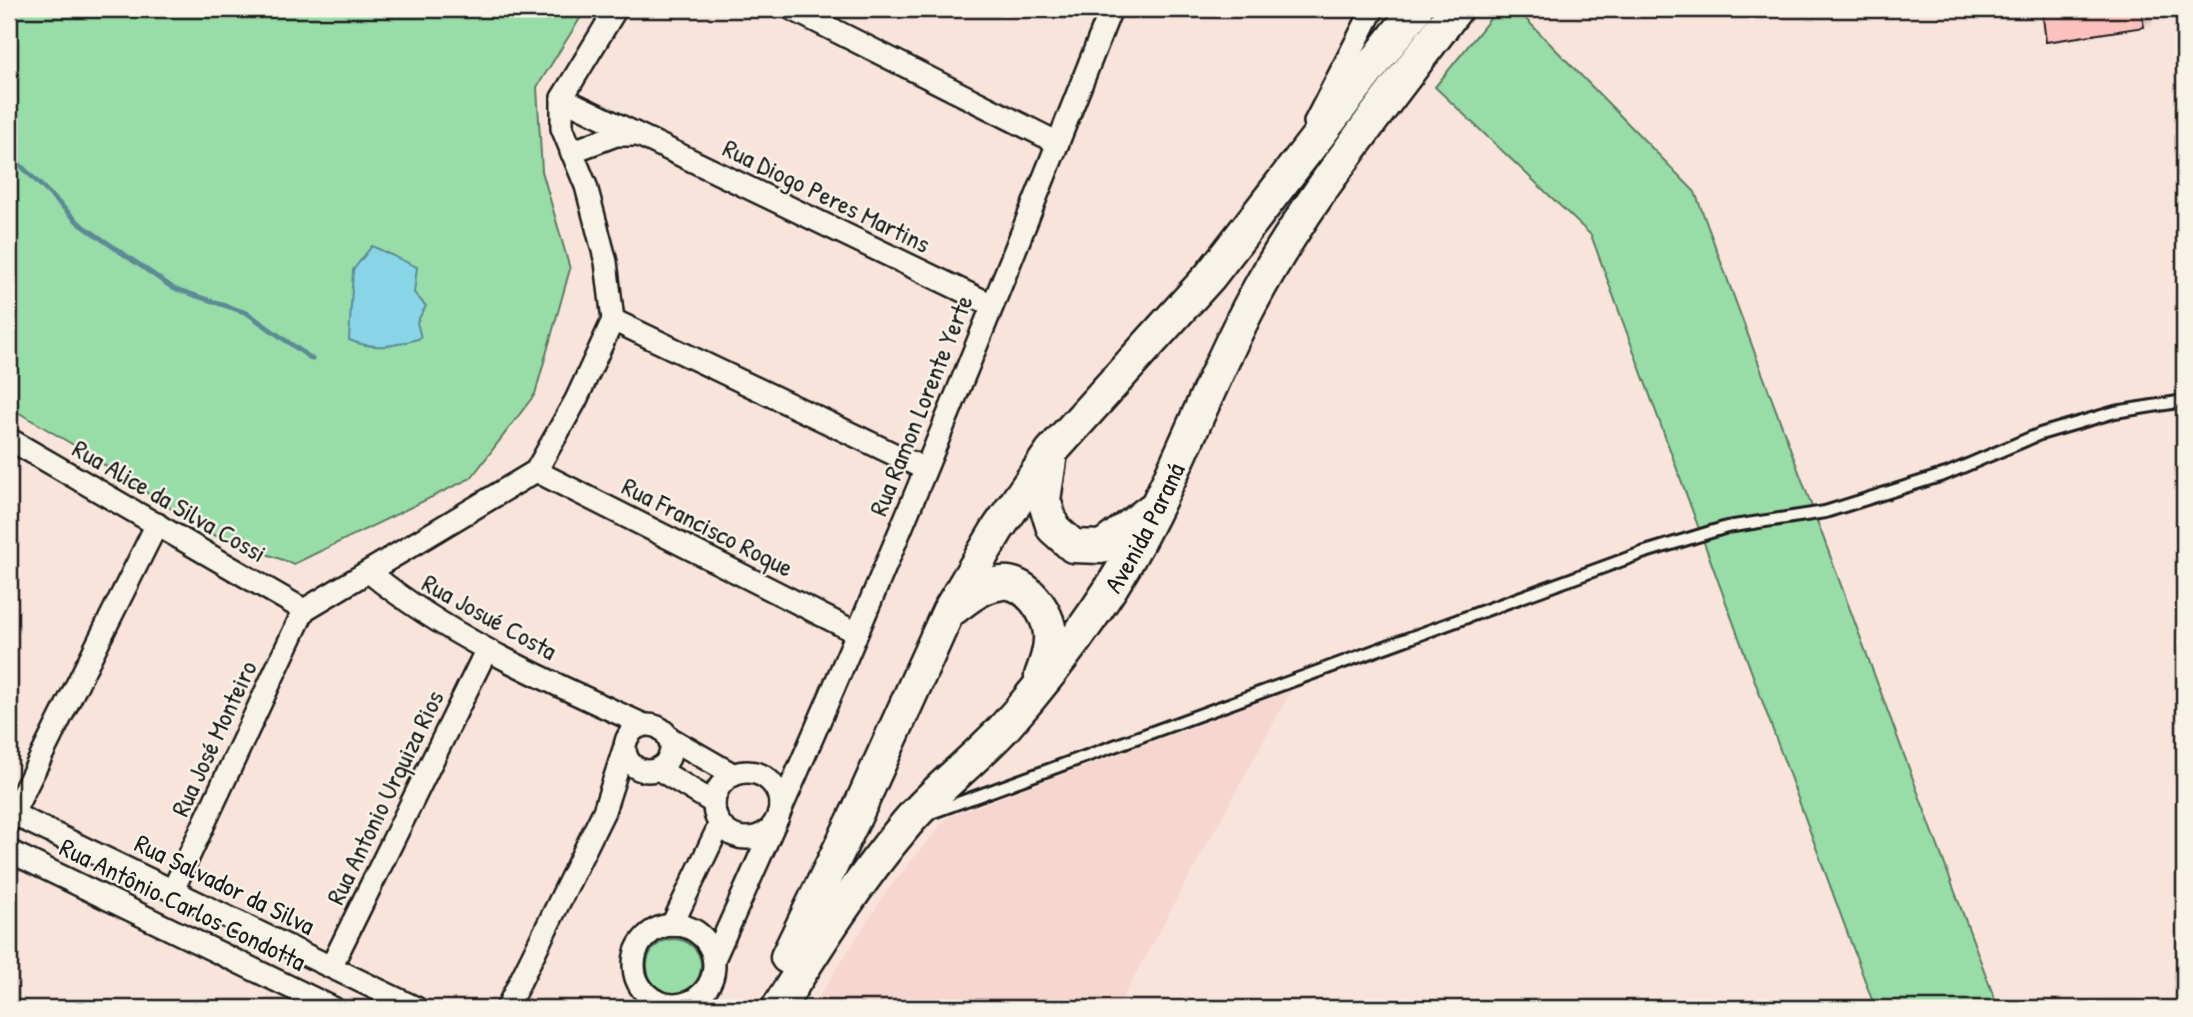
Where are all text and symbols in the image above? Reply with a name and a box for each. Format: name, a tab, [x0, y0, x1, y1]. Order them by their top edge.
street label: Rua Diogo Peres Martins	[718, 130, 936, 260]
street label: Rua Ramon Lorente Yerte	[860, 290, 980, 520]
street label: Rua Alice da Silva Cossi	[67, 430, 273, 570]
street label: Avenida Paraná	[1095, 457, 1192, 599]
street label: Rua Francisco Roque	[616, 468, 800, 584]
street label: Rua Josué Costa	[416, 565, 564, 667]
street label: Rua José Monteiro	[162, 654, 264, 822]
street label: Rua Antonio Urquiza Rios	[317, 684, 451, 910]
street label: Rua Salvador da Silva	[129, 825, 321, 943]
street label: Rua Antônio Carlos Condotta	[54, 829, 312, 979]

